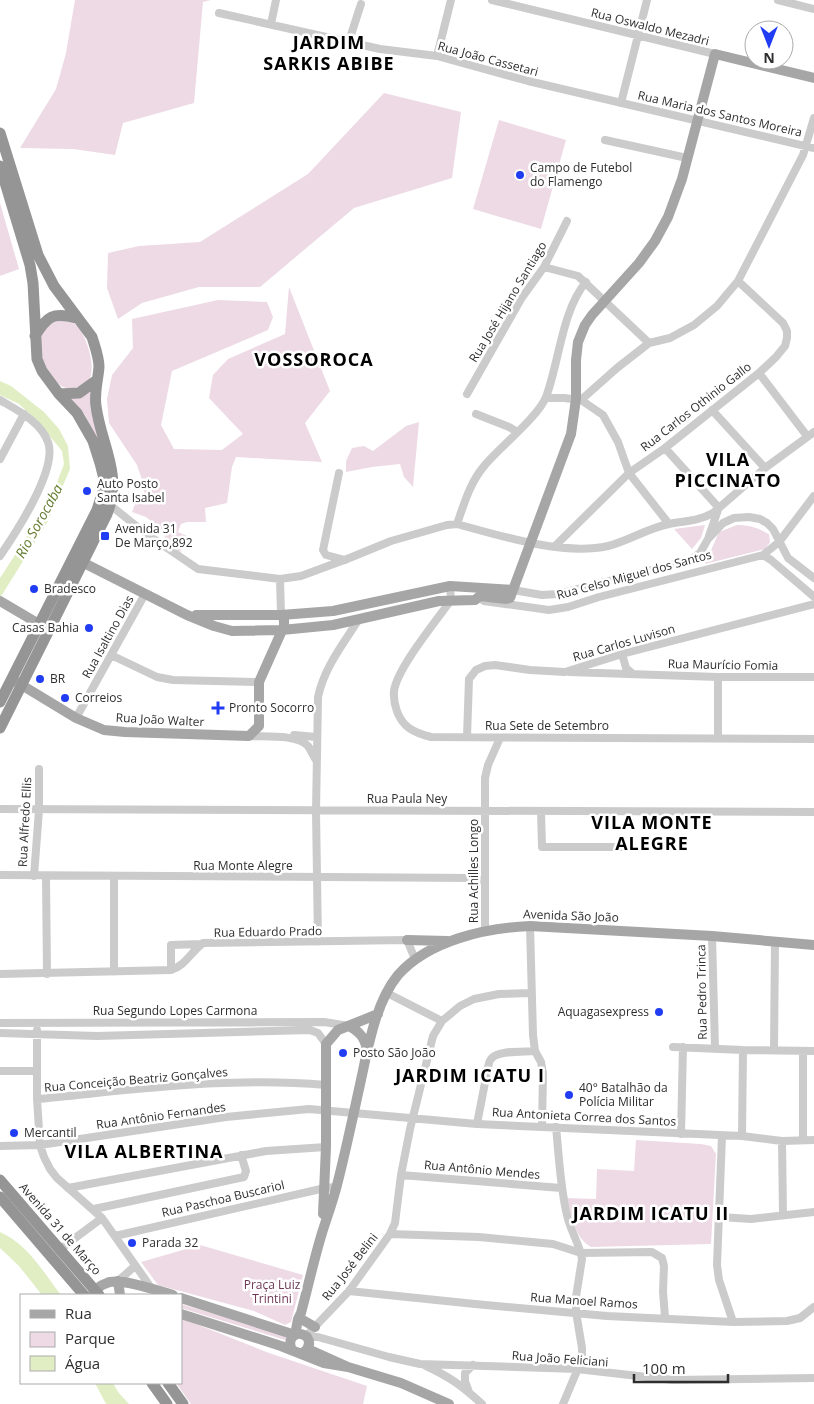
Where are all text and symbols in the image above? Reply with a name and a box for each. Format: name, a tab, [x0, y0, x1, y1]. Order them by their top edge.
street label: Rua Oswaldo Mezadri	[589, 4, 711, 49]
north arrow	[744, 20, 794, 70]
district label: JARDIM SARKIS ABIBE	[263, 30, 395, 75]
street label: Rua João Cassetari	[436, 37, 540, 80]
text: N	[763, 49, 775, 68]
street label: Rua Maria dos Santos Moreira	[636, 86, 804, 141]
place label: Campo de Futebol do Flamengo	[530, 159, 632, 190]
marker: Campo de Futebol do Flamengo	[514, 169, 526, 181]
street label: Rua José Hijano Santiago	[465, 238, 550, 365]
district label: VOSSOROCA	[254, 347, 374, 371]
street label: Rua Carlos Othinio Gallo	[637, 358, 755, 455]
district label: VILA PICCINATO	[675, 447, 781, 492]
place label: Auto Posto Santa Isabel	[97, 475, 165, 506]
water label: Rio Sorocaba	[10, 480, 67, 561]
marker: Auto Posto Santa Isabel	[81, 485, 93, 497]
place label: Avenida 31 De Março,892	[115, 520, 193, 551]
marker: Avenida 31 De Março,892	[99, 530, 111, 542]
street label: Rua Celso Miguel dos Santos	[555, 546, 713, 603]
place label: Bradesco	[44, 580, 96, 597]
marker: Bradesco	[28, 583, 40, 595]
street label: Rua Isaltino Dias	[78, 592, 138, 681]
place label: Casas Bahia	[12, 619, 79, 636]
street label: Rua Carlos Luvison	[571, 620, 677, 665]
marker: Casas Bahia	[83, 622, 95, 634]
street label: Rua Maurício Fomia	[668, 655, 778, 674]
place label: BR	[50, 670, 66, 687]
marker: BR	[34, 673, 46, 685]
place label: Correios	[75, 689, 123, 706]
marker: Correios	[59, 692, 71, 704]
place label: Pronto Socorro	[229, 699, 314, 716]
marker: Pronto Socorro	[211, 701, 225, 715]
street label: Rua João Walter	[115, 709, 205, 730]
street label: Rua Sete de Setembro	[485, 717, 609, 734]
street label: Rua Alfredo Ellis	[14, 776, 35, 867]
street label: Rua Paula Ney	[367, 790, 448, 807]
district label: VILA MONTE ALEGRE	[591, 810, 713, 855]
street label: Rua Achilles Longo	[465, 819, 482, 923]
street label: Rua Monte Alegre	[193, 857, 293, 874]
street label: Avenida São João	[523, 905, 619, 926]
street label: Rua Eduardo Prado	[214, 922, 322, 941]
street label: Rua Pedro Trinca	[692, 944, 711, 1040]
street label: Rua Segundo Lopes Carmona	[93, 1002, 257, 1019]
place label: Aquagasexpress	[558, 1003, 649, 1020]
marker: Aquagasexpress	[653, 1006, 665, 1018]
place label: Posto São João	[353, 1044, 436, 1061]
marker: Posto São João	[337, 1047, 349, 1059]
street label: Rua Conceição Beatriz Gonçalves	[43, 1063, 229, 1096]
district label: JARDIM ICATU I	[393, 1063, 545, 1087]
place label: 40° Batalhão da Polícia Militar	[579, 1079, 668, 1110]
marker: 40° Batalhão da Polícia Militar	[563, 1089, 575, 1101]
street label: Rua Antônio Fernandes	[95, 1098, 227, 1133]
street label: Rua Antonieta Correa dos Santos	[491, 1103, 677, 1130]
place label: Mercantil	[24, 1124, 77, 1141]
marker: Mercantil	[8, 1127, 20, 1139]
district label: VILA ALBERTINA	[64, 1139, 224, 1163]
street label: Rua Antônio Mendes	[423, 1156, 541, 1183]
street label: Rua Paschoa Buscariol	[160, 1176, 286, 1221]
street label: Avenida 31 de Março	[16, 1179, 105, 1278]
district label: JARDIM ICATU II	[571, 1201, 729, 1225]
street label: Rua José Belini	[318, 1229, 381, 1304]
place label: Parada 32	[142, 1234, 198, 1251]
marker: Parada 32	[126, 1237, 138, 1249]
park label: Praça Luiz Trintini	[244, 1276, 301, 1307]
street label: Rua Manoel Ramos	[530, 1288, 639, 1313]
legend	[20, 1294, 182, 1384]
text: Rua	[65, 1303, 92, 1323]
text: Parque	[65, 1328, 115, 1348]
street label: Rua João Feliciani	[511, 1347, 609, 1370]
scale bar	[634, 1352, 728, 1384]
text: Água	[65, 1353, 100, 1373]
text: 100 m	[642, 1358, 686, 1378]

